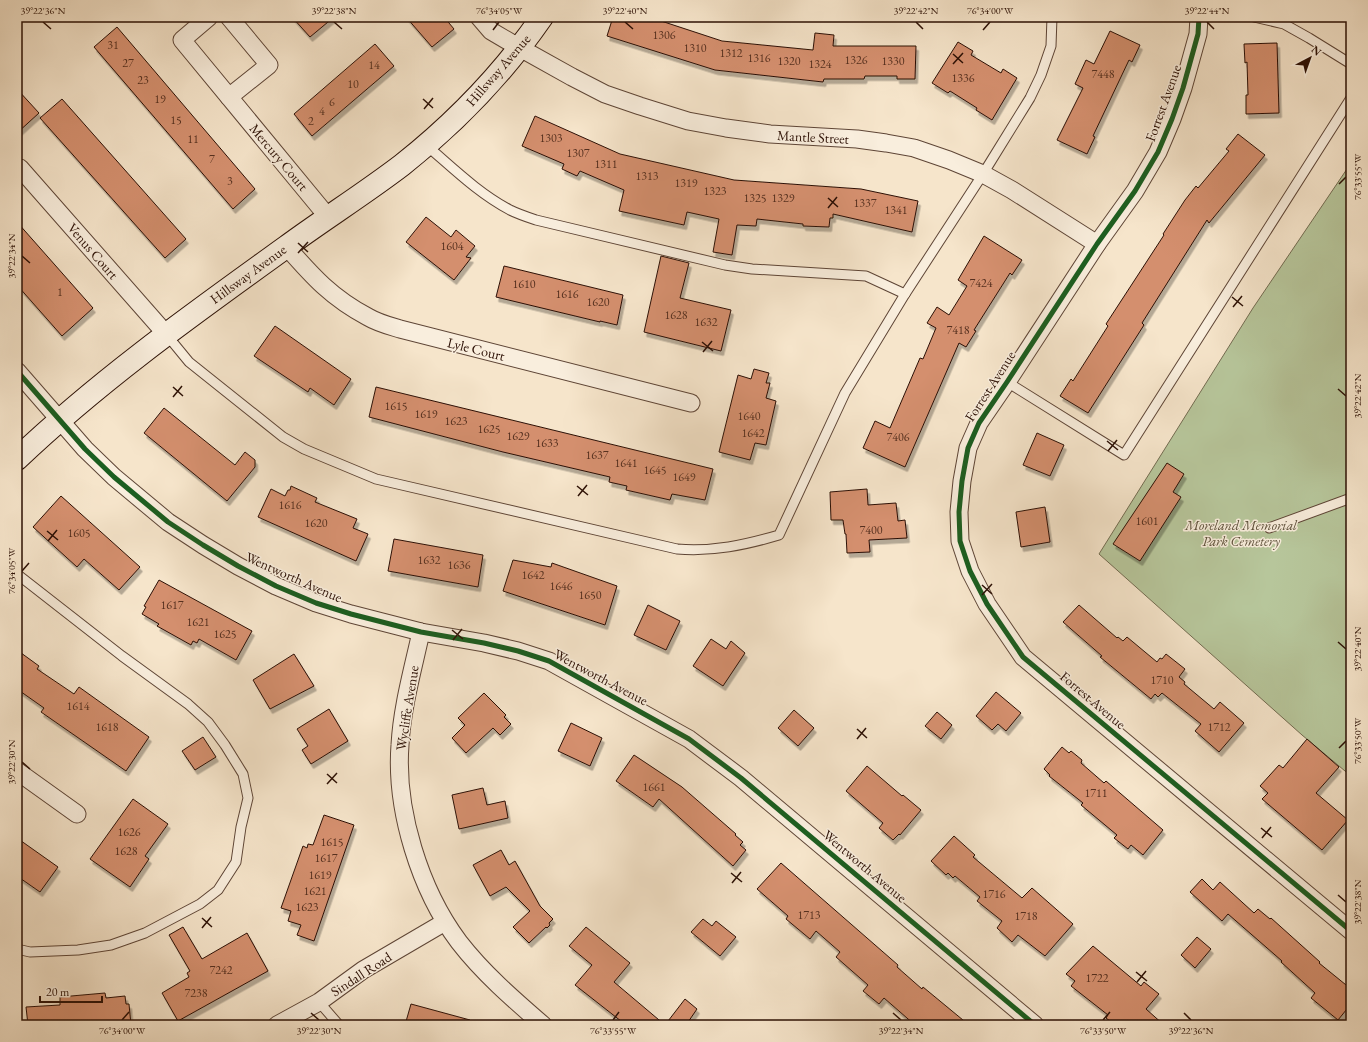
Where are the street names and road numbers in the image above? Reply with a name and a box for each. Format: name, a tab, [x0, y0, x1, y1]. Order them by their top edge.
street label: Hillsway Avenue	[462, 30, 535, 110]
street label: Forrest Avenue	[1141, 62, 1185, 144]
street label: Mercury Court	[246, 120, 313, 195]
street label: Mantle Street	[777, 126, 850, 148]
street label: Venus Court	[64, 219, 123, 283]
street label: Hillsway Avenue	[206, 240, 290, 308]
street label: Lyle Court	[445, 333, 507, 365]
street label: Forrest Avenue	[961, 347, 1020, 425]
street label: Wentworth Avenue	[243, 548, 346, 607]
street label: Wentworth Avenue	[551, 645, 652, 710]
street label: Wycliffe Avenue	[391, 664, 423, 752]
street label: Forrest Avenue	[1056, 667, 1130, 733]
street label: Wentworth Avenue	[819, 826, 911, 907]
street label: Sindall Road	[327, 947, 396, 1000]

